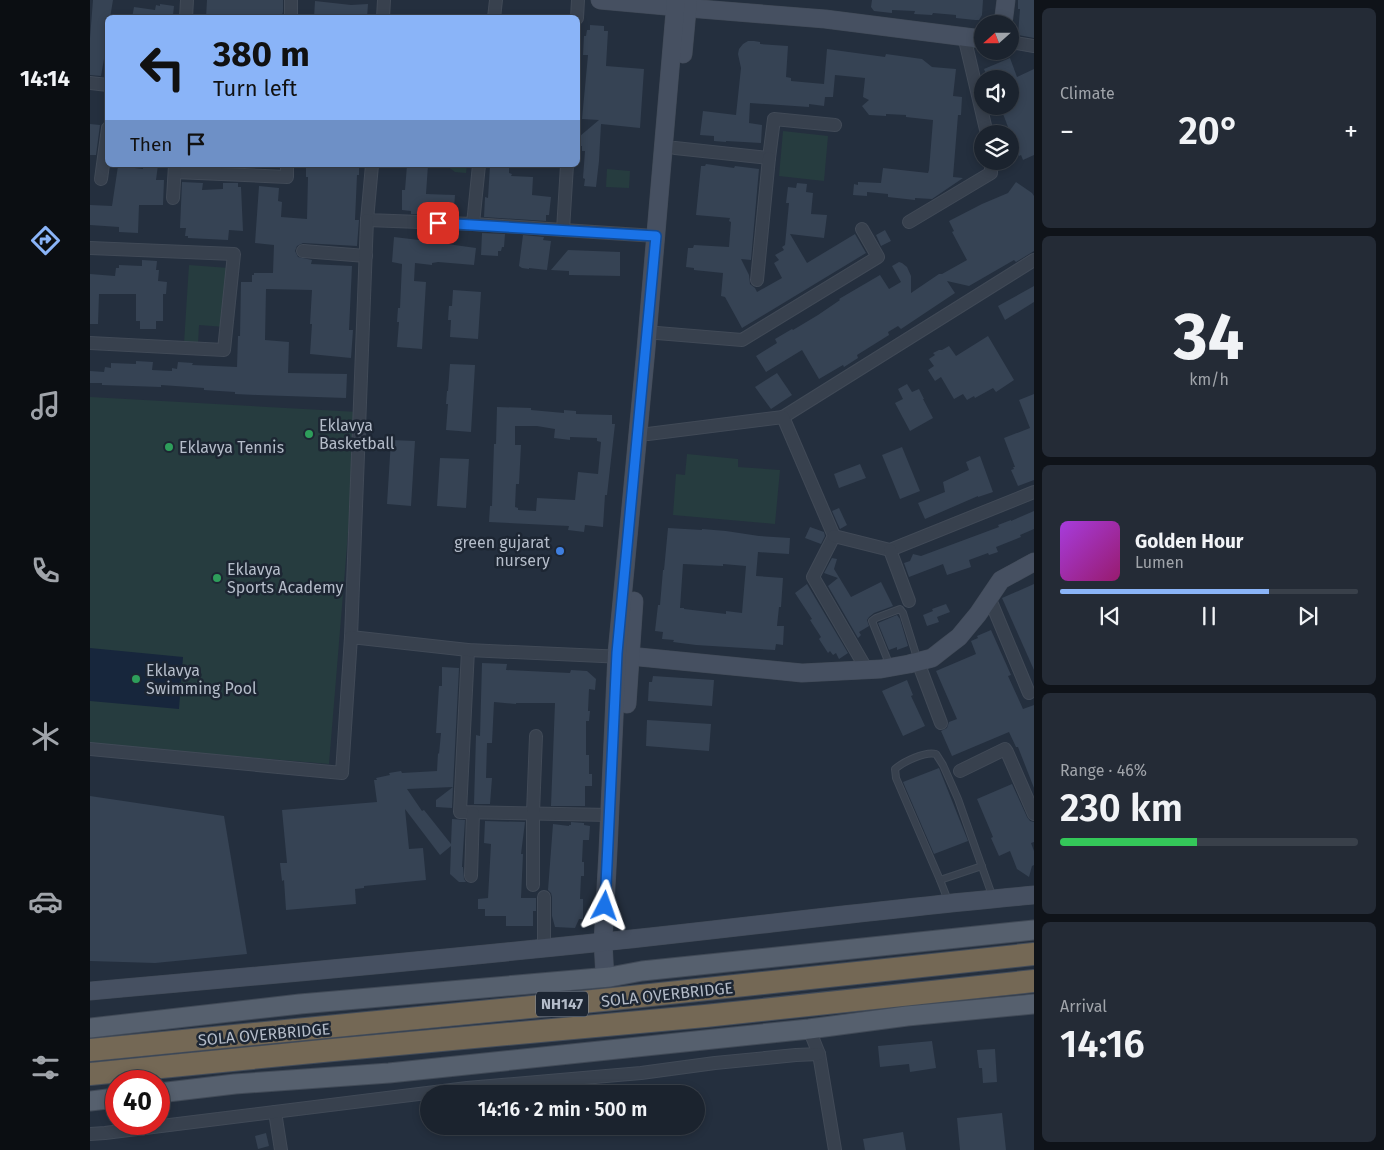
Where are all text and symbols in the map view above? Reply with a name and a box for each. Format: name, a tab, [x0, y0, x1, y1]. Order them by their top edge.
north arrow	[974, 15, 1019, 60]
map controls	[974, 15, 1019, 170]
text: 380 m	[213, 33, 310, 75]
icon: left	[130, 35, 195, 100]
text: 14:14	[20, 65, 70, 92]
button: sound	[974, 70, 1019, 115]
text: Turn left	[213, 75, 297, 102]
text: Climate	[1060, 84, 1115, 103]
text: 20°	[1178, 108, 1240, 154]
text: −	[1060, 115, 1074, 148]
text: +	[1344, 115, 1358, 148]
button: layers	[974, 125, 1019, 170]
icon: arrive	[182, 130, 210, 158]
text: Then	[130, 133, 172, 156]
pin	[417, 202, 459, 244]
icon: arrive	[424, 209, 452, 237]
icon: directions	[28, 223, 63, 258]
text: 34	[1174, 298, 1244, 376]
text: km/h	[1189, 370, 1229, 389]
icon: music	[28, 388, 63, 423]
place label: Eklavya Basketball	[319, 416, 395, 453]
marker: Eklavya Basketball	[303, 428, 315, 440]
place label: Eklavya Tennis	[179, 438, 284, 457]
marker: Eklavya Tennis	[163, 441, 175, 453]
text: Golden Hour	[1135, 530, 1244, 553]
place label: green gujarat nursery	[454, 533, 550, 570]
marker: green gujarat nursery	[554, 545, 566, 557]
icon: phone	[28, 553, 63, 588]
text: Lumen	[1135, 553, 1184, 572]
place label: Eklavya Sports Academy	[227, 560, 343, 597]
marker: Eklavya Sports Academy	[211, 572, 223, 584]
icon: previous	[1096, 602, 1124, 630]
icon: pause	[1195, 602, 1223, 630]
icon: next	[1294, 602, 1322, 630]
place label: Eklavya Swimming Pool	[146, 661, 257, 698]
marker: Eklavya Swimming Pool	[130, 673, 142, 685]
icon: climate	[28, 719, 63, 754]
text: Range · 46%	[1060, 761, 1147, 780]
text: 230 km	[1060, 785, 1183, 831]
position arrow	[578, 879, 630, 931]
icon: car	[28, 884, 63, 919]
street label: SOLA OVERBRIDGE	[600, 978, 734, 1011]
road number: NH147	[536, 992, 588, 1016]
text: Arrival	[1060, 997, 1107, 1016]
street label: SOLA OVERBRIDGE	[197, 1019, 331, 1050]
text: 14:16	[1060, 1021, 1145, 1067]
icon: filters	[28, 1050, 63, 1085]
speed limit sign: 40	[105, 1070, 170, 1135]
text: 14:16 · 2 min · 500 m	[478, 1098, 647, 1121]

